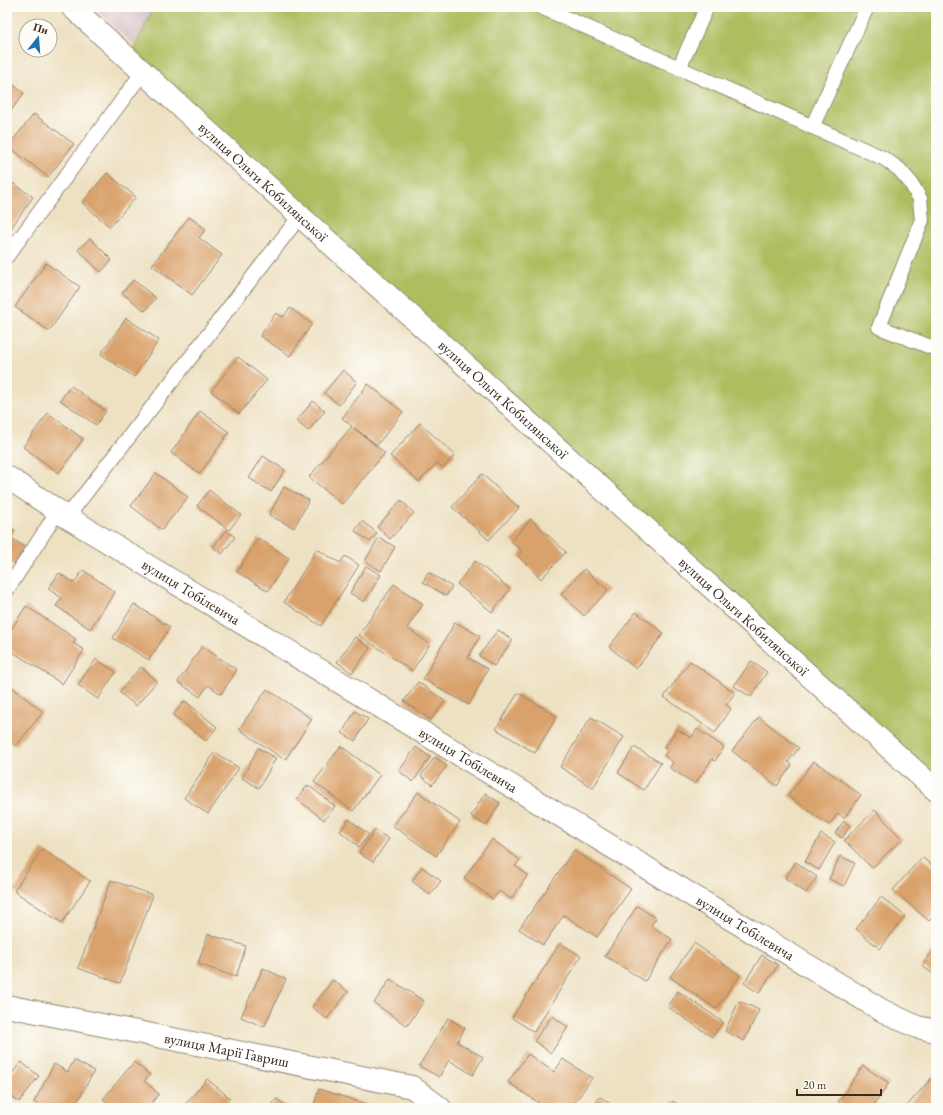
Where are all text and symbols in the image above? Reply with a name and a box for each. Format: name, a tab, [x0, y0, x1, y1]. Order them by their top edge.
north arrow	[18, 18, 58, 58]
text: Пн	[32, 20, 51, 38]
street label: вулиця Ольги Кобилянської	[195, 118, 332, 246]
street label: вулиця Ольги Кобилянської	[434, 335, 573, 463]
street label: вулиця Ольги Кобилянської	[675, 552, 813, 680]
street label: вулиця Тобілевича	[138, 555, 244, 629]
street label: вулиця Тобілевича	[416, 722, 521, 796]
street label: вулиця Тобілевича	[693, 890, 798, 964]
street label: вулиця Марії Гавриш	[163, 1028, 291, 1071]
scale bar	[797, 1071, 881, 1097]
text: 20 m	[803, 1077, 827, 1093]

